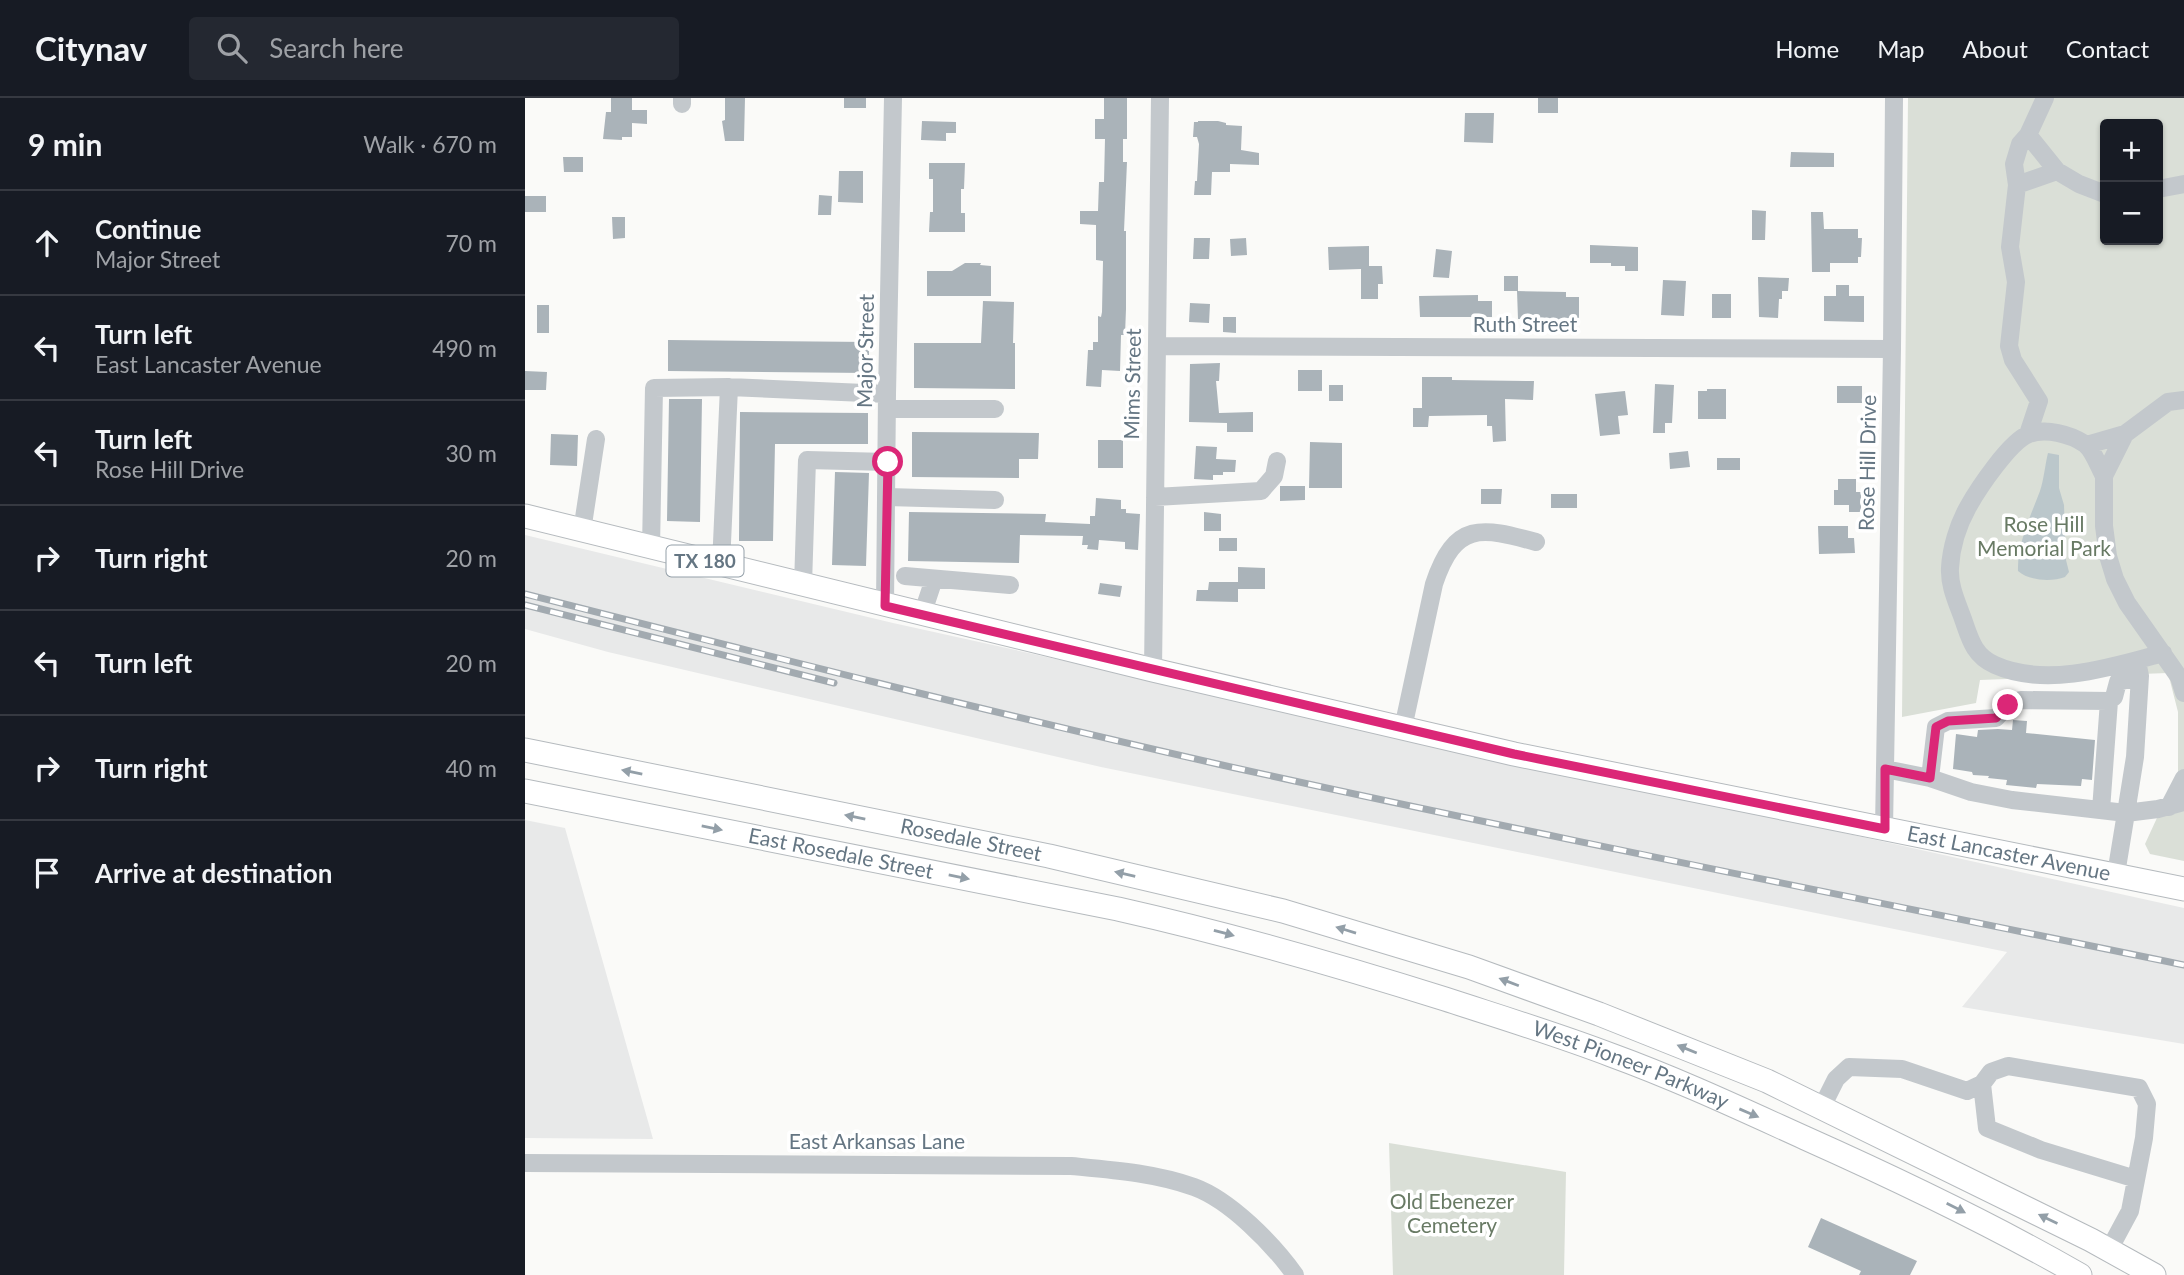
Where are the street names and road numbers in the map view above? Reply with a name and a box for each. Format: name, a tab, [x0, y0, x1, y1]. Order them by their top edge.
street label: Major Street	[851, 293, 878, 408]
street label: Ruth Street	[1473, 311, 1578, 336]
street label: Mims Street	[1118, 328, 1145, 440]
street label: Rose Hill Drive	[1853, 395, 1880, 531]
road number: TX 180	[667, 545, 743, 576]
street label: Rosedale Street	[898, 812, 1045, 865]
street label: East Lancaster Avenue	[1905, 820, 2113, 885]
street label: East Rosedale Street	[746, 822, 936, 883]
street label: West Pioneer Parkway	[1530, 1014, 1733, 1113]
street label: East Arkansas Lane	[789, 1128, 965, 1153]

